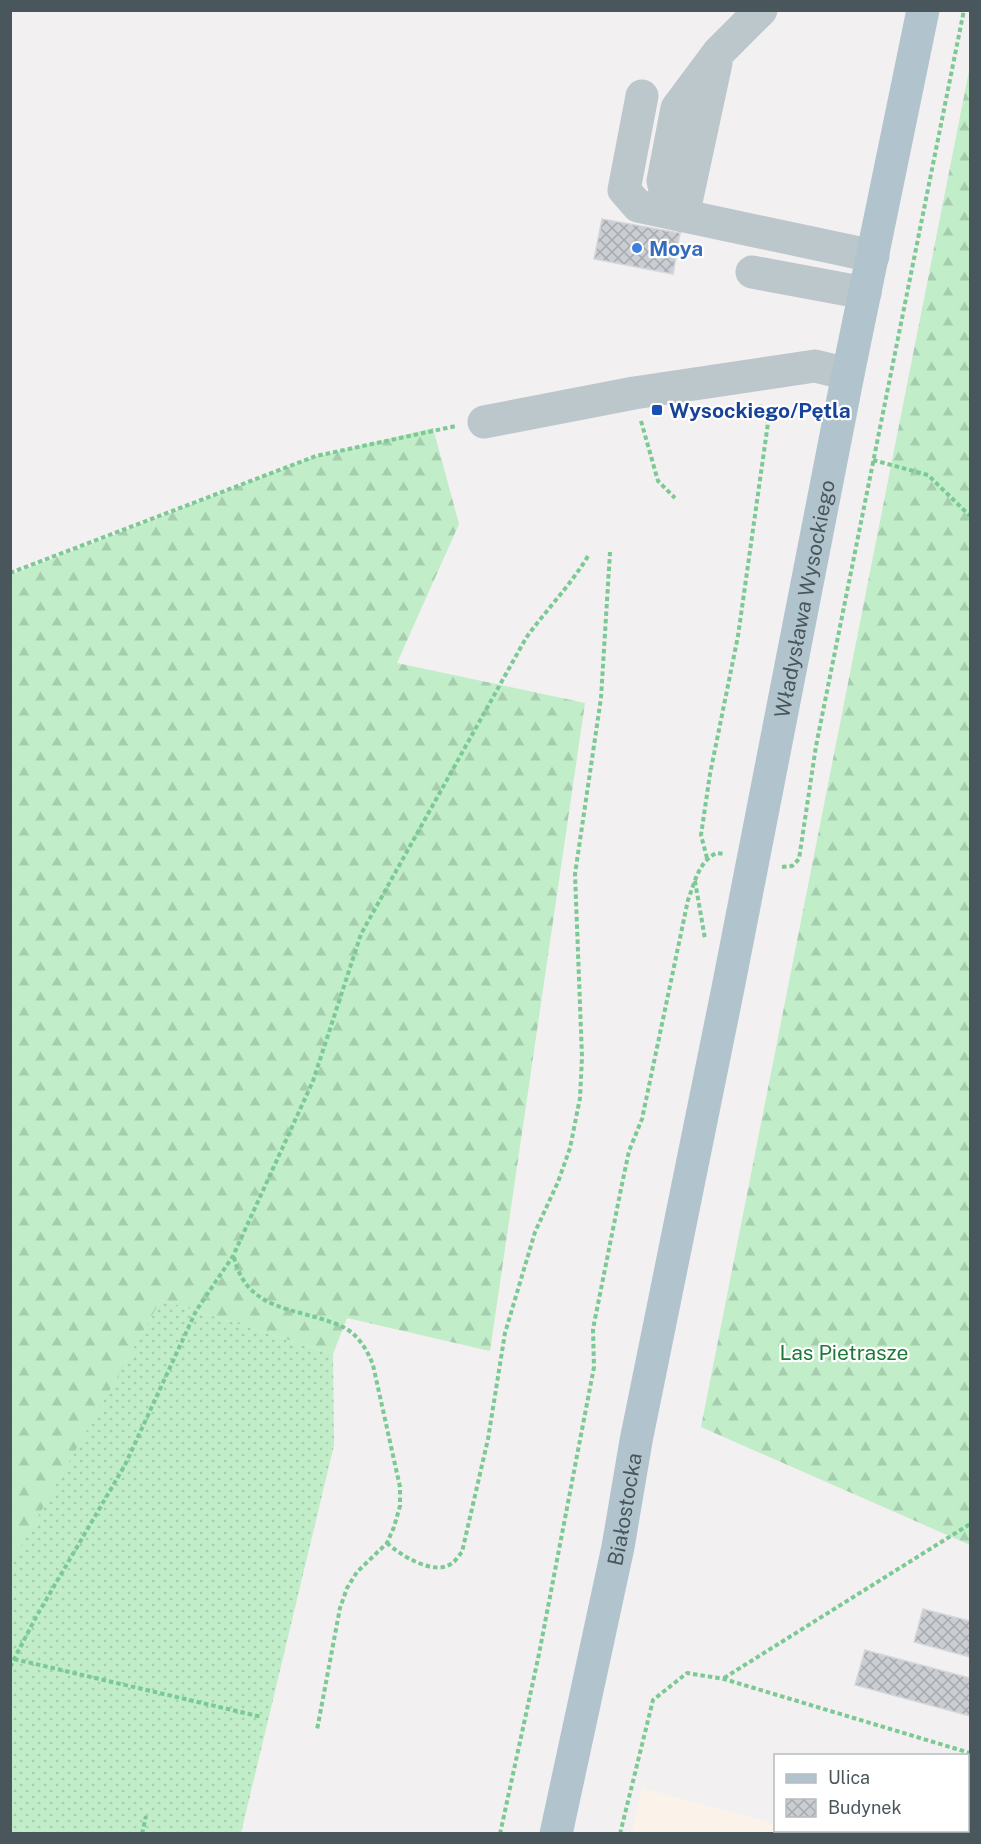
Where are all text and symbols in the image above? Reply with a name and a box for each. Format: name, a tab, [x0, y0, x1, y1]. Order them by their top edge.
place label: Moya	[649, 236, 703, 261]
marker: Moya	[630, 241, 644, 255]
place label: Wysockiego/Pętla	[669, 398, 851, 423]
marker: Wysockiego/Pętla	[650, 403, 664, 417]
street label: Władysława Wysockiego	[769, 478, 840, 720]
park label: Las Pietrasze	[780, 1340, 908, 1365]
street label: Białostocka	[602, 1451, 646, 1568]
legend	[774, 1754, 969, 1832]
text: Ulica	[828, 1767, 870, 1788]
text: Budynek	[828, 1797, 902, 1818]

